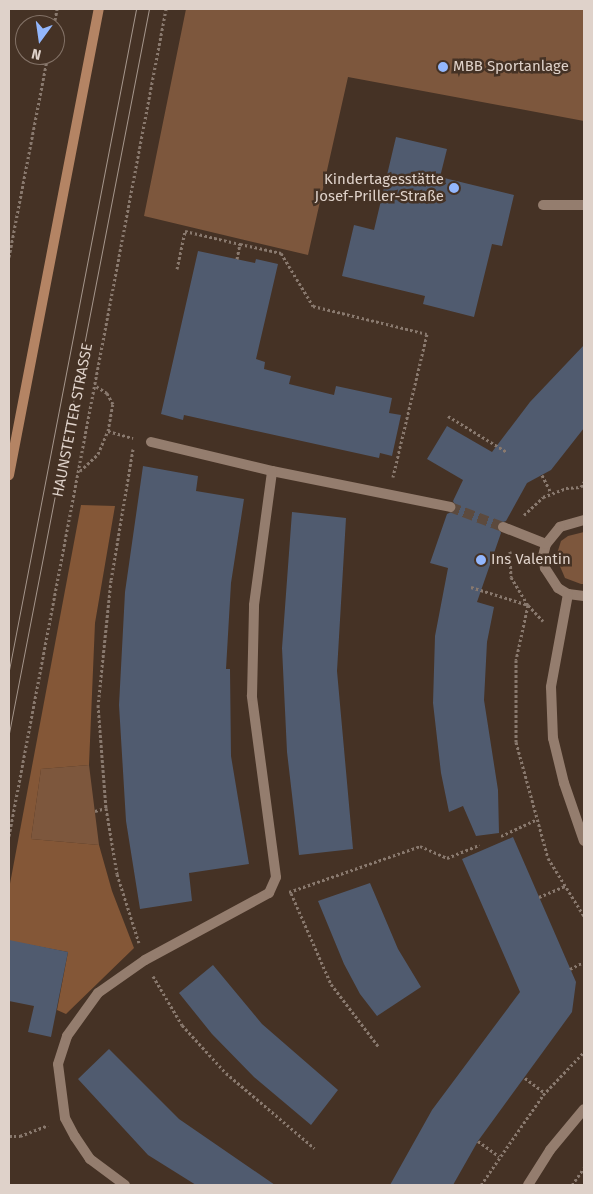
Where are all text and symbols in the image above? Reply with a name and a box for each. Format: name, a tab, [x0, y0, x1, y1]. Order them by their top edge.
north arrow	[15, 15, 65, 65]
text: N	[30, 45, 43, 63]
place label: MBB Sportanlage	[453, 58, 569, 76]
marker: MBB Sportanlage	[437, 61, 449, 73]
place label: Kindertagesstätte Josef-Priller-Straße	[315, 170, 444, 205]
marker: Kindertagesstätte Josef-Priller-Straße	[448, 182, 460, 194]
street label: HAUNSTETTER STRASSE	[49, 341, 97, 499]
place label: Ins Valentin	[491, 551, 571, 569]
marker: Ins Valentin	[475, 554, 487, 566]

